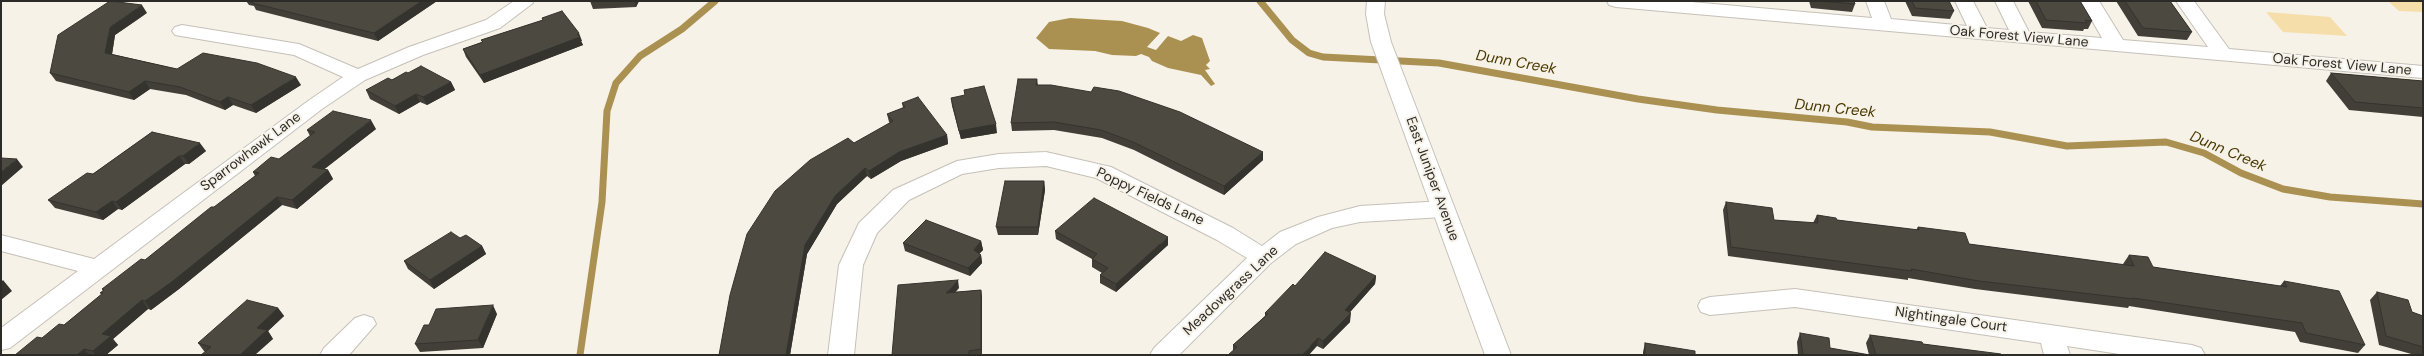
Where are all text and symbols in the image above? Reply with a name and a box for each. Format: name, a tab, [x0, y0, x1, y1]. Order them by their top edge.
street label: Oak Forest View Lane	[1949, 23, 2089, 51]
water label: Dunn Creek	[1474, 47, 1558, 79]
street label: Oak Forest View Lane	[2272, 51, 2412, 79]
water label: Dunn Creek	[1794, 96, 1876, 122]
street label: Sparrowhawk Lane	[198, 109, 304, 195]
street label: East Juniper Avenue	[1402, 115, 1462, 243]
water label: Dunn Creek	[2187, 128, 2269, 176]
street label: Poppy Fields Lane	[1093, 165, 1207, 229]
street label: Meadowgrass Lane	[1180, 243, 1282, 339]
street label: Nightingale Court	[1894, 304, 2008, 336]

